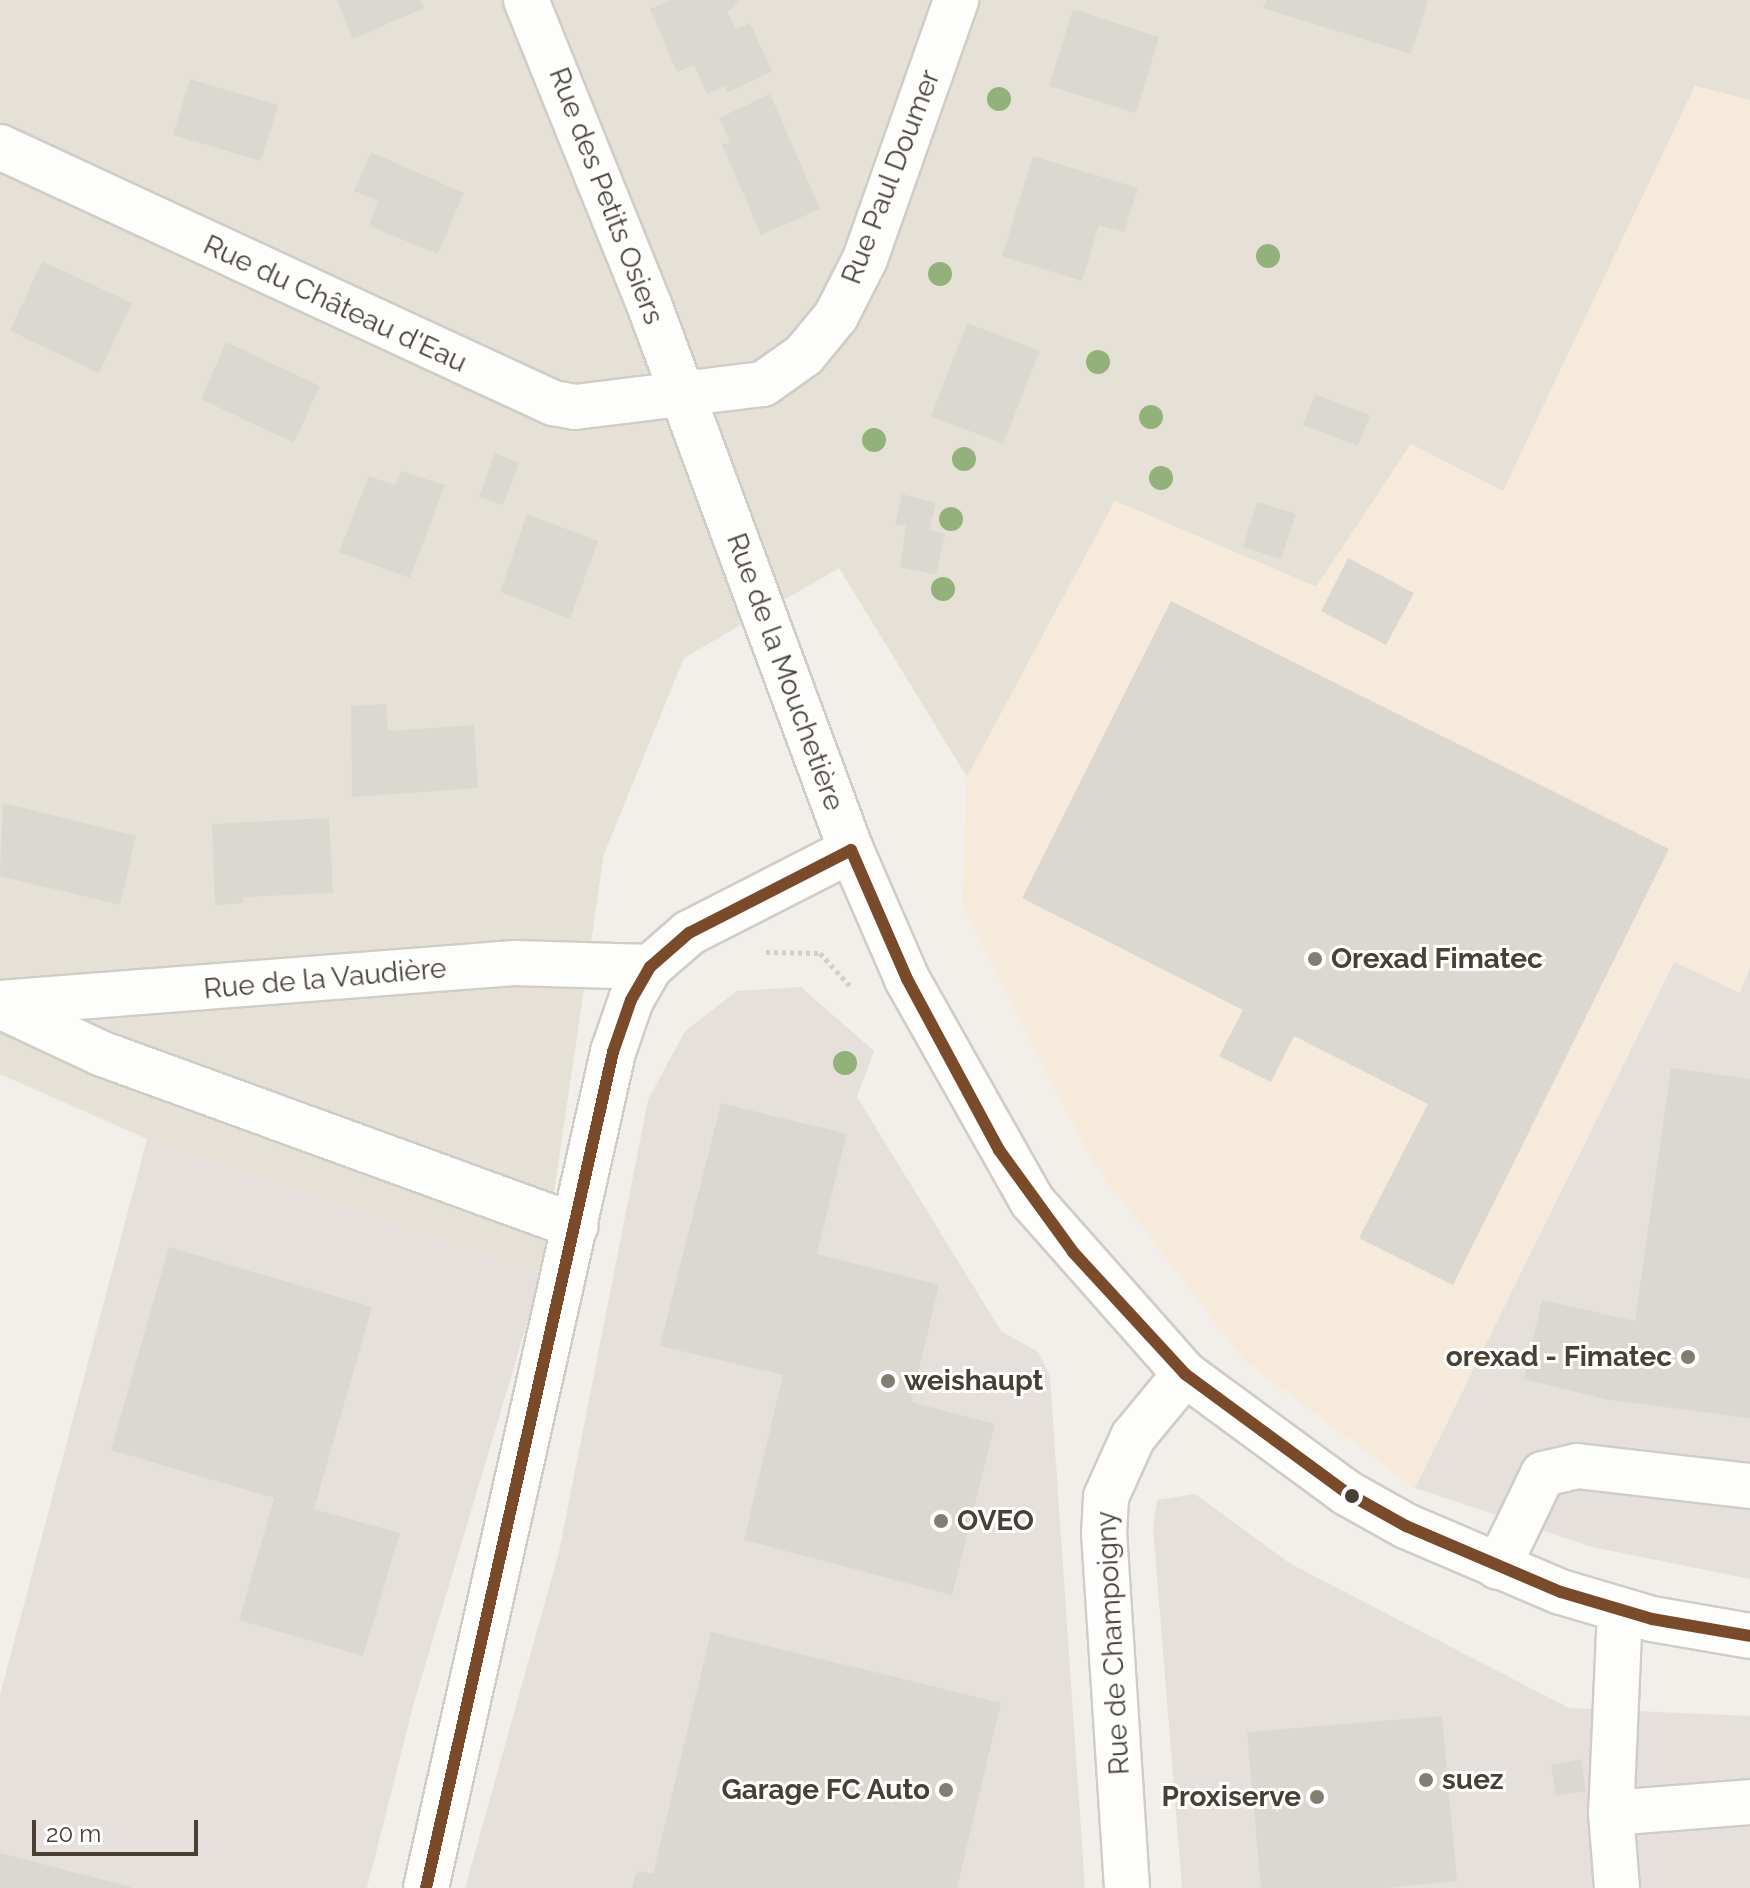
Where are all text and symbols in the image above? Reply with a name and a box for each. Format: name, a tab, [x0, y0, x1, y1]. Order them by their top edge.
street label: Rue des Petits Osiers	[542, 63, 670, 329]
street label: Rue Paul Doumer	[835, 65, 947, 289]
street label: Rue du Château d'Eau	[198, 228, 472, 380]
street label: Rue de la Mouchetière	[719, 529, 851, 815]
place label: Orexad Fimatec	[1331, 942, 1543, 976]
marker: Orexad Fimatec	[1306, 950, 1324, 968]
street label: Rue de la Vaudière	[202, 952, 448, 1006]
place label: orexad - Fimatec	[1446, 1340, 1672, 1374]
marker: orexad - Fimatec	[1679, 1348, 1697, 1366]
place label: weishaupt	[904, 1364, 1043, 1398]
marker: weishaupt	[879, 1372, 897, 1390]
unlabelled marker	[1344, 1488, 1360, 1504]
place label: OVEO	[957, 1504, 1034, 1538]
street label: Rue de Champoigny	[1089, 1510, 1137, 1776]
marker: OVEO	[932, 1512, 950, 1530]
place label: suez	[1442, 1763, 1504, 1797]
marker: suez	[1417, 1771, 1435, 1789]
place label: Garage FC Auto	[721, 1773, 930, 1807]
place label: Proxiserve	[1161, 1780, 1301, 1814]
marker: Garage FC Auto	[937, 1781, 955, 1799]
marker: Proxiserve	[1308, 1788, 1326, 1806]
scale bar	[36, 1804, 202, 1854]
text: 20 m	[46, 1819, 101, 1848]

